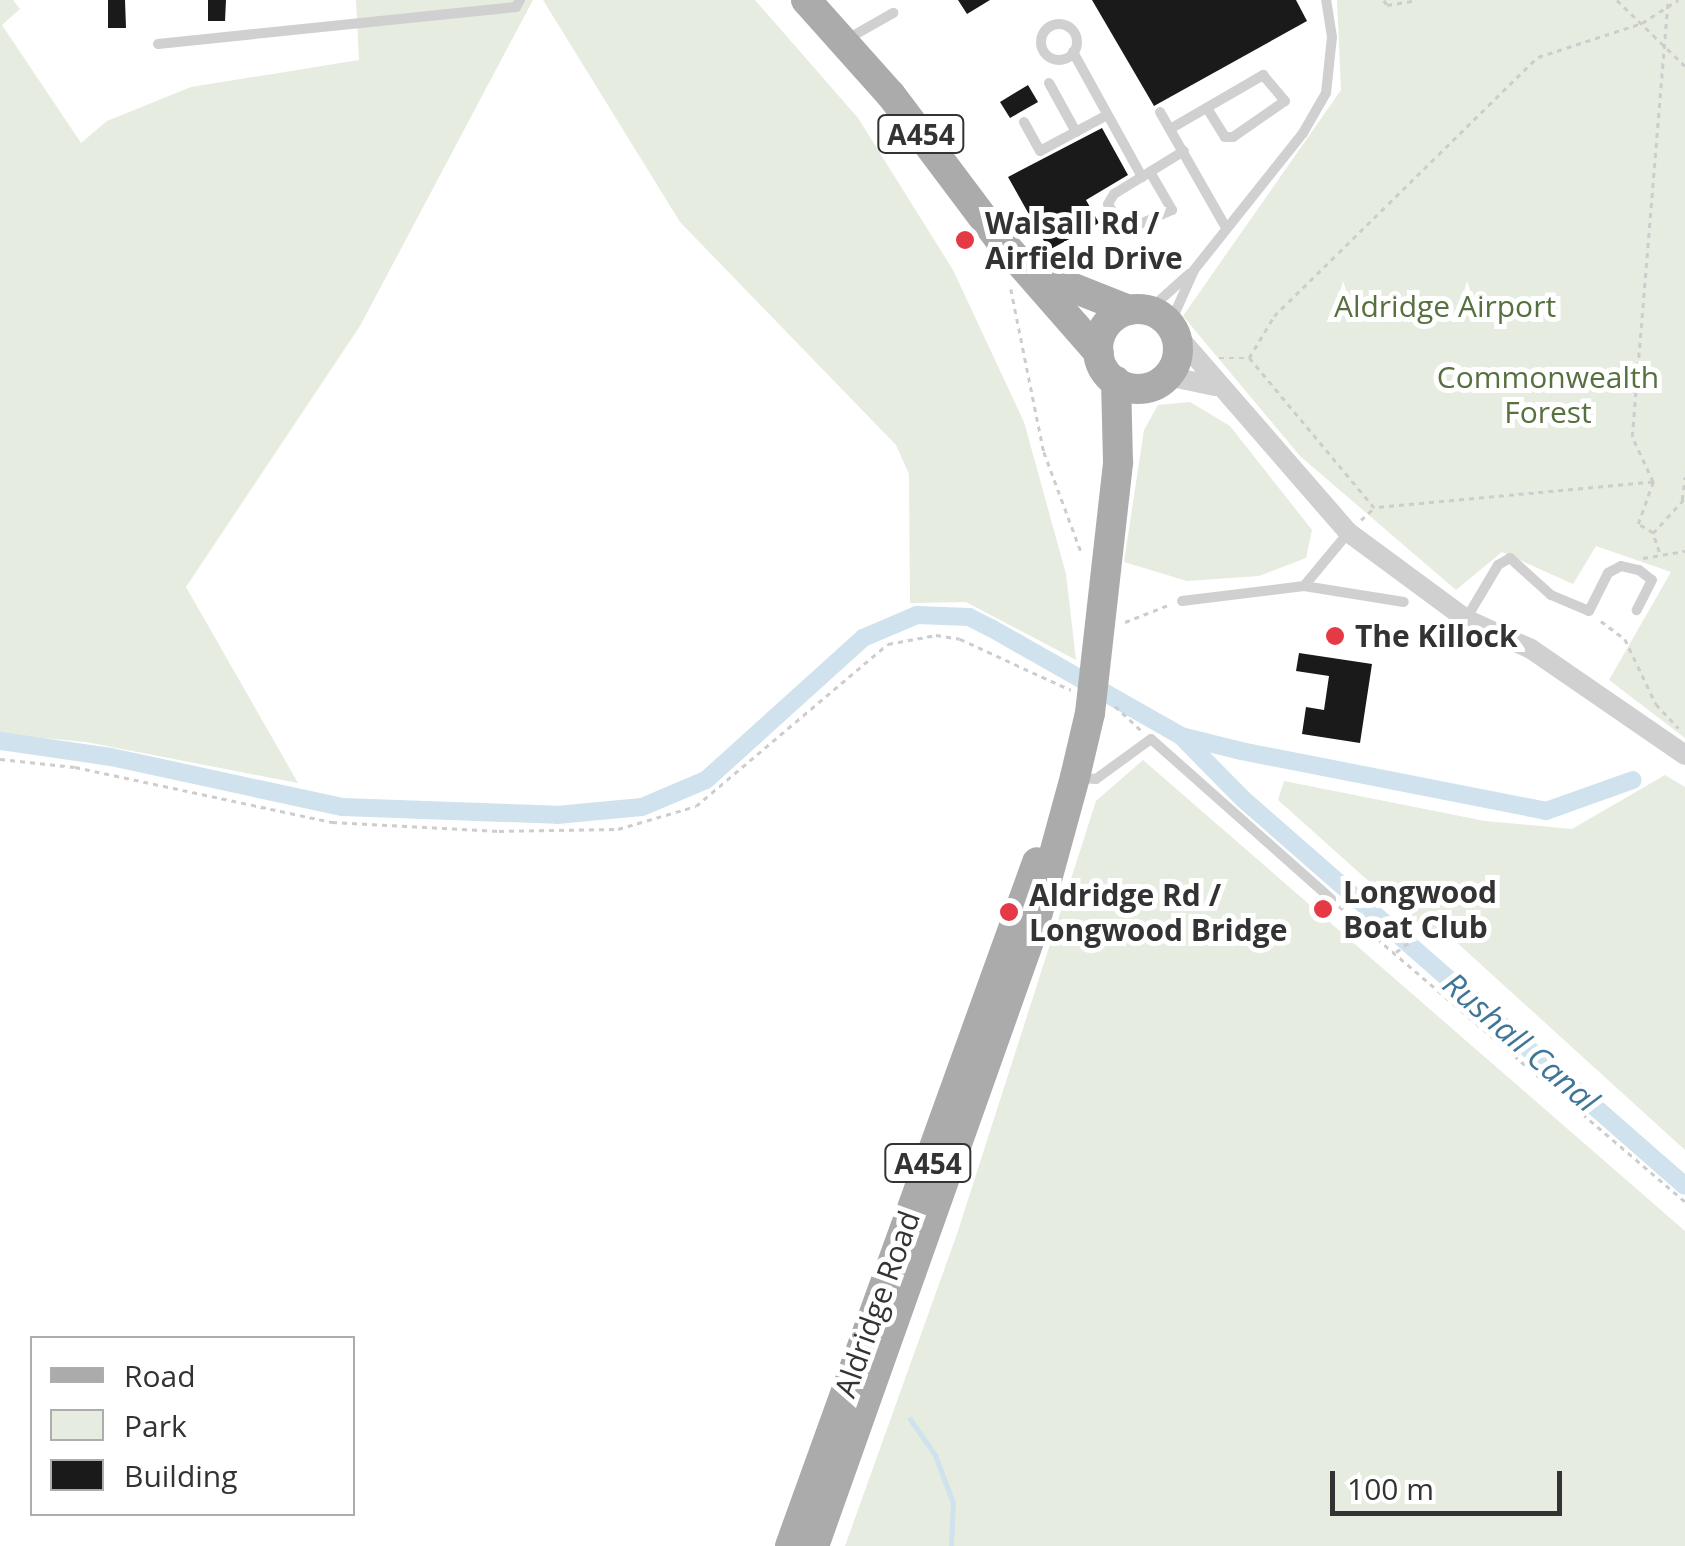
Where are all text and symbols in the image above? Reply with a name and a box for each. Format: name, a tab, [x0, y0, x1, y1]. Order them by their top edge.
road number: A454	[876, 111, 966, 157]
place label: Walsall Rd / Airfield Drive	[985, 205, 1183, 276]
marker: Walsall Rd / Airfield Drive	[954, 229, 976, 251]
park label: Aldridge Airport	[1334, 288, 1556, 324]
park label: Commonwealth Forest	[1437, 359, 1659, 430]
place label: The Killock	[1355, 618, 1518, 654]
marker: The Killock	[1324, 625, 1346, 647]
place label: Longwood Boat Club	[1343, 874, 1497, 944]
place label: Aldridge Rd / Longwood Bridge	[1029, 877, 1287, 948]
marker: Longwood Boat Club	[1312, 898, 1334, 920]
marker: Aldridge Rd / Longwood Bridge	[998, 901, 1020, 923]
water label: Rushall Canal	[1436, 964, 1606, 1120]
road number: A454	[883, 1140, 973, 1186]
street label: Aldridge Road	[827, 1206, 927, 1402]
legend	[30, 1336, 355, 1516]
text: Road	[124, 1355, 196, 1396]
text: Park	[124, 1405, 187, 1446]
scale bar	[1335, 1451, 1568, 1513]
text: Building	[124, 1455, 238, 1496]
text: 100 m	[1347, 1468, 1434, 1509]

